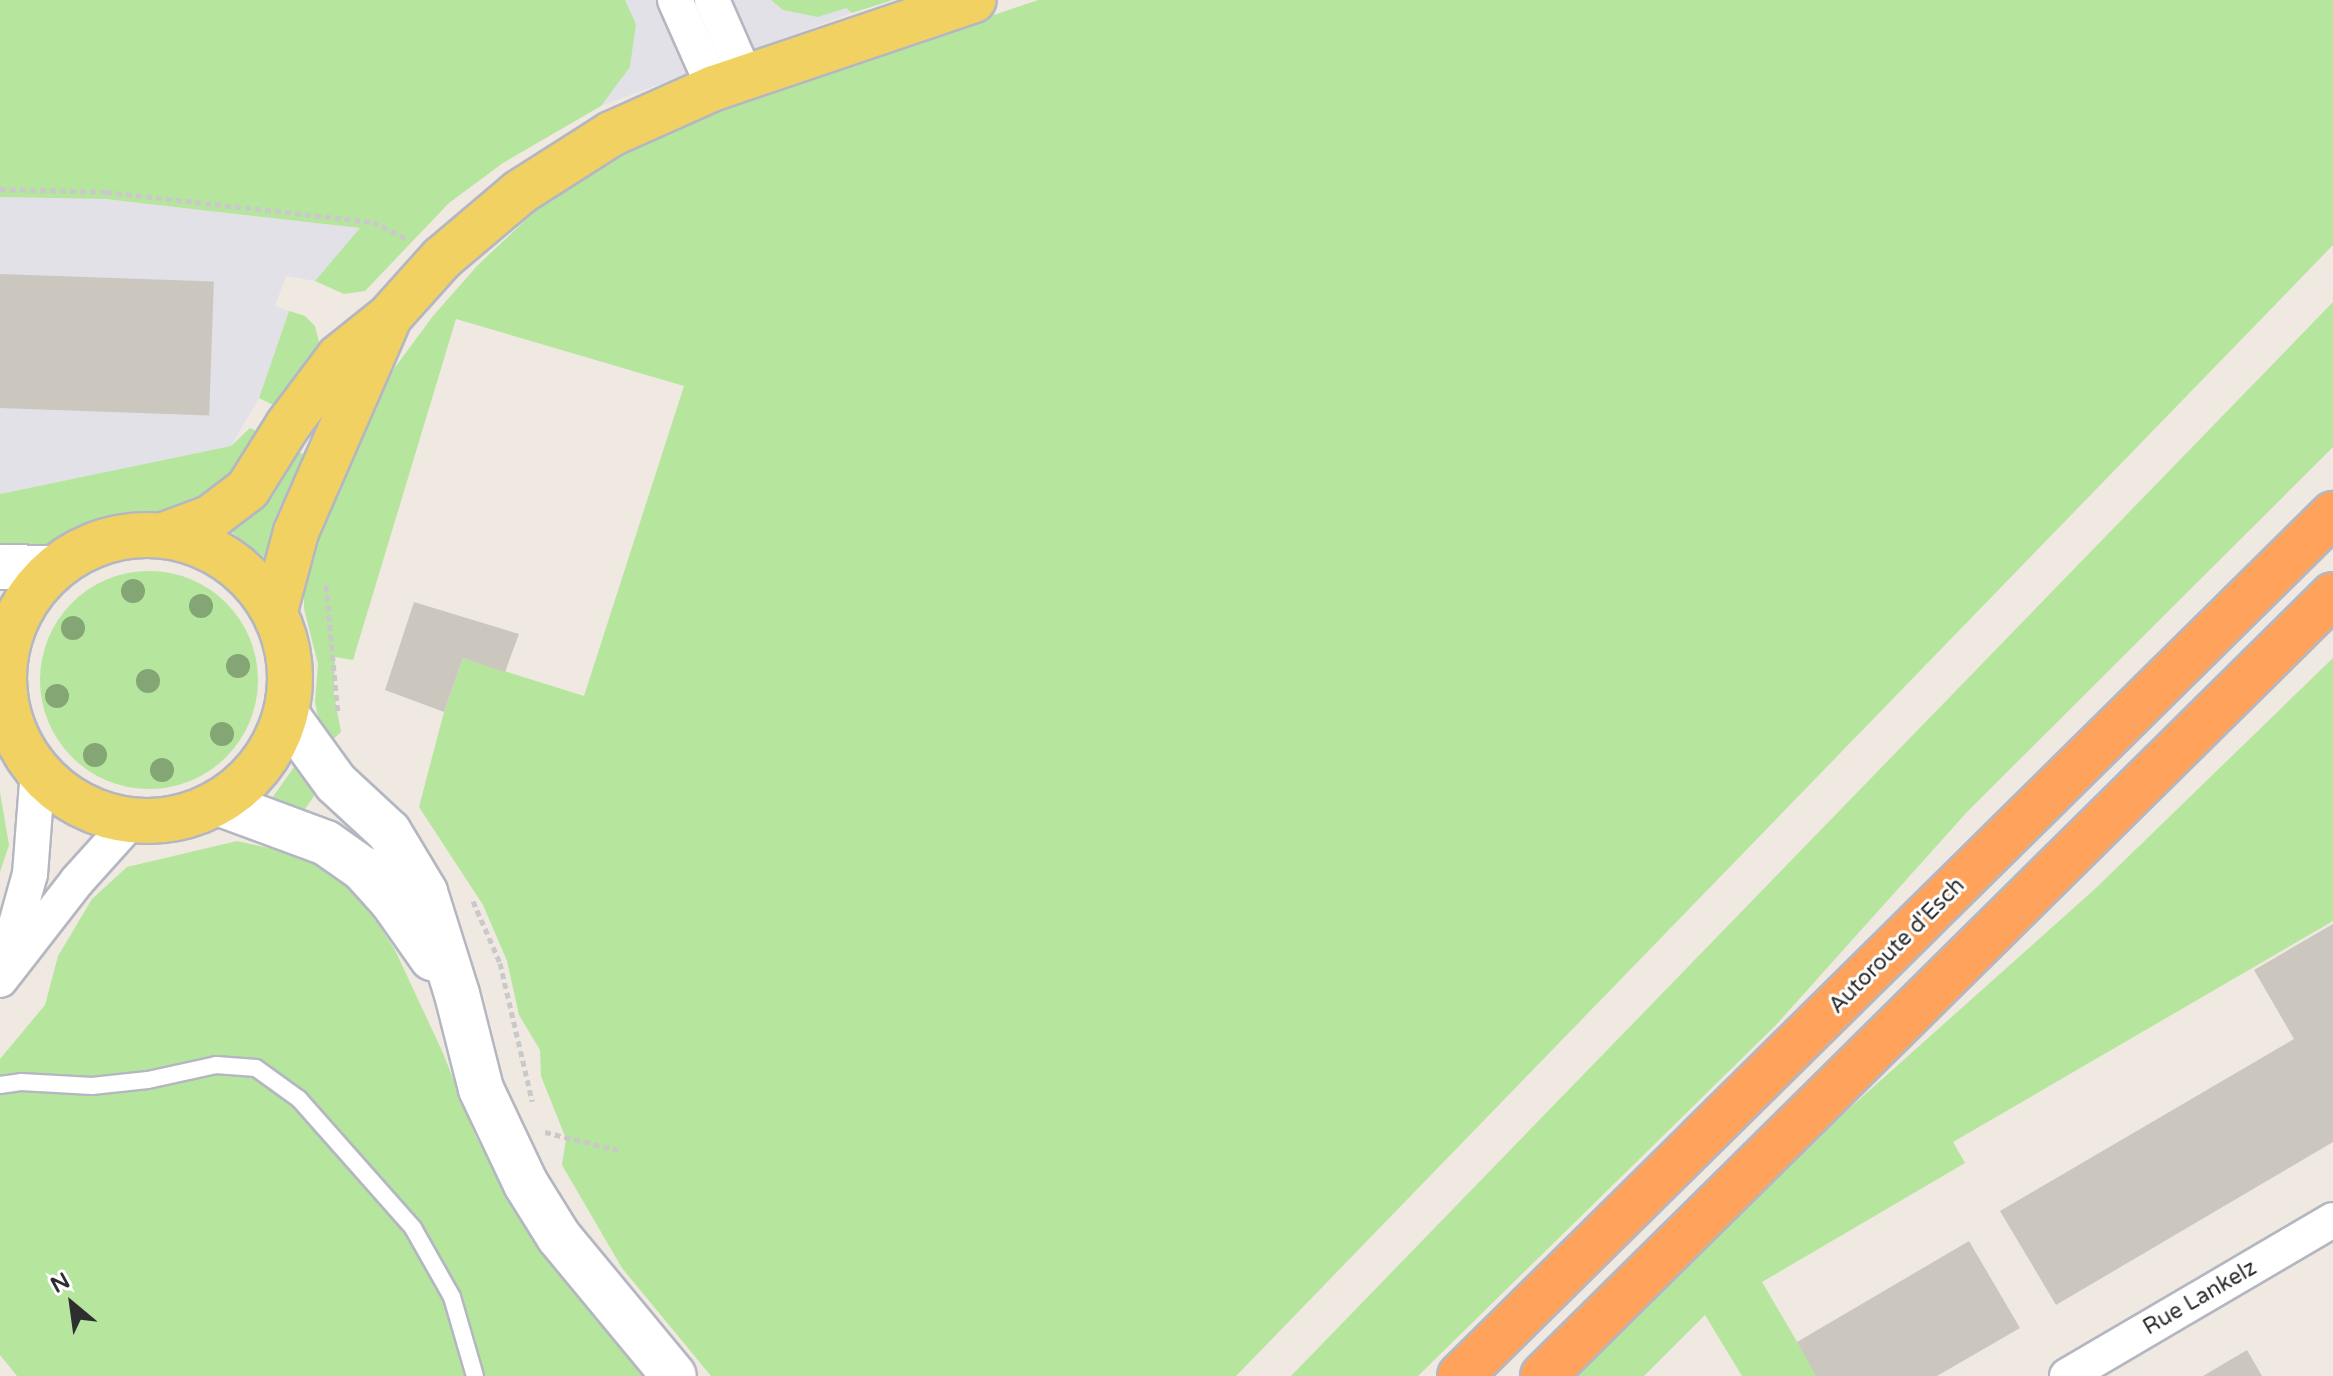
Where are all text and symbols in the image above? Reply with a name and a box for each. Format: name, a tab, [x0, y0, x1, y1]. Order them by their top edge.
street label: Autoroute d'Esch	[1824, 873, 1970, 1019]
street label: Rue Lankelz	[2139, 1255, 2261, 1341]
north arrow	[32, 1264, 112, 1344]
text: N	[46, 1267, 74, 1299]

